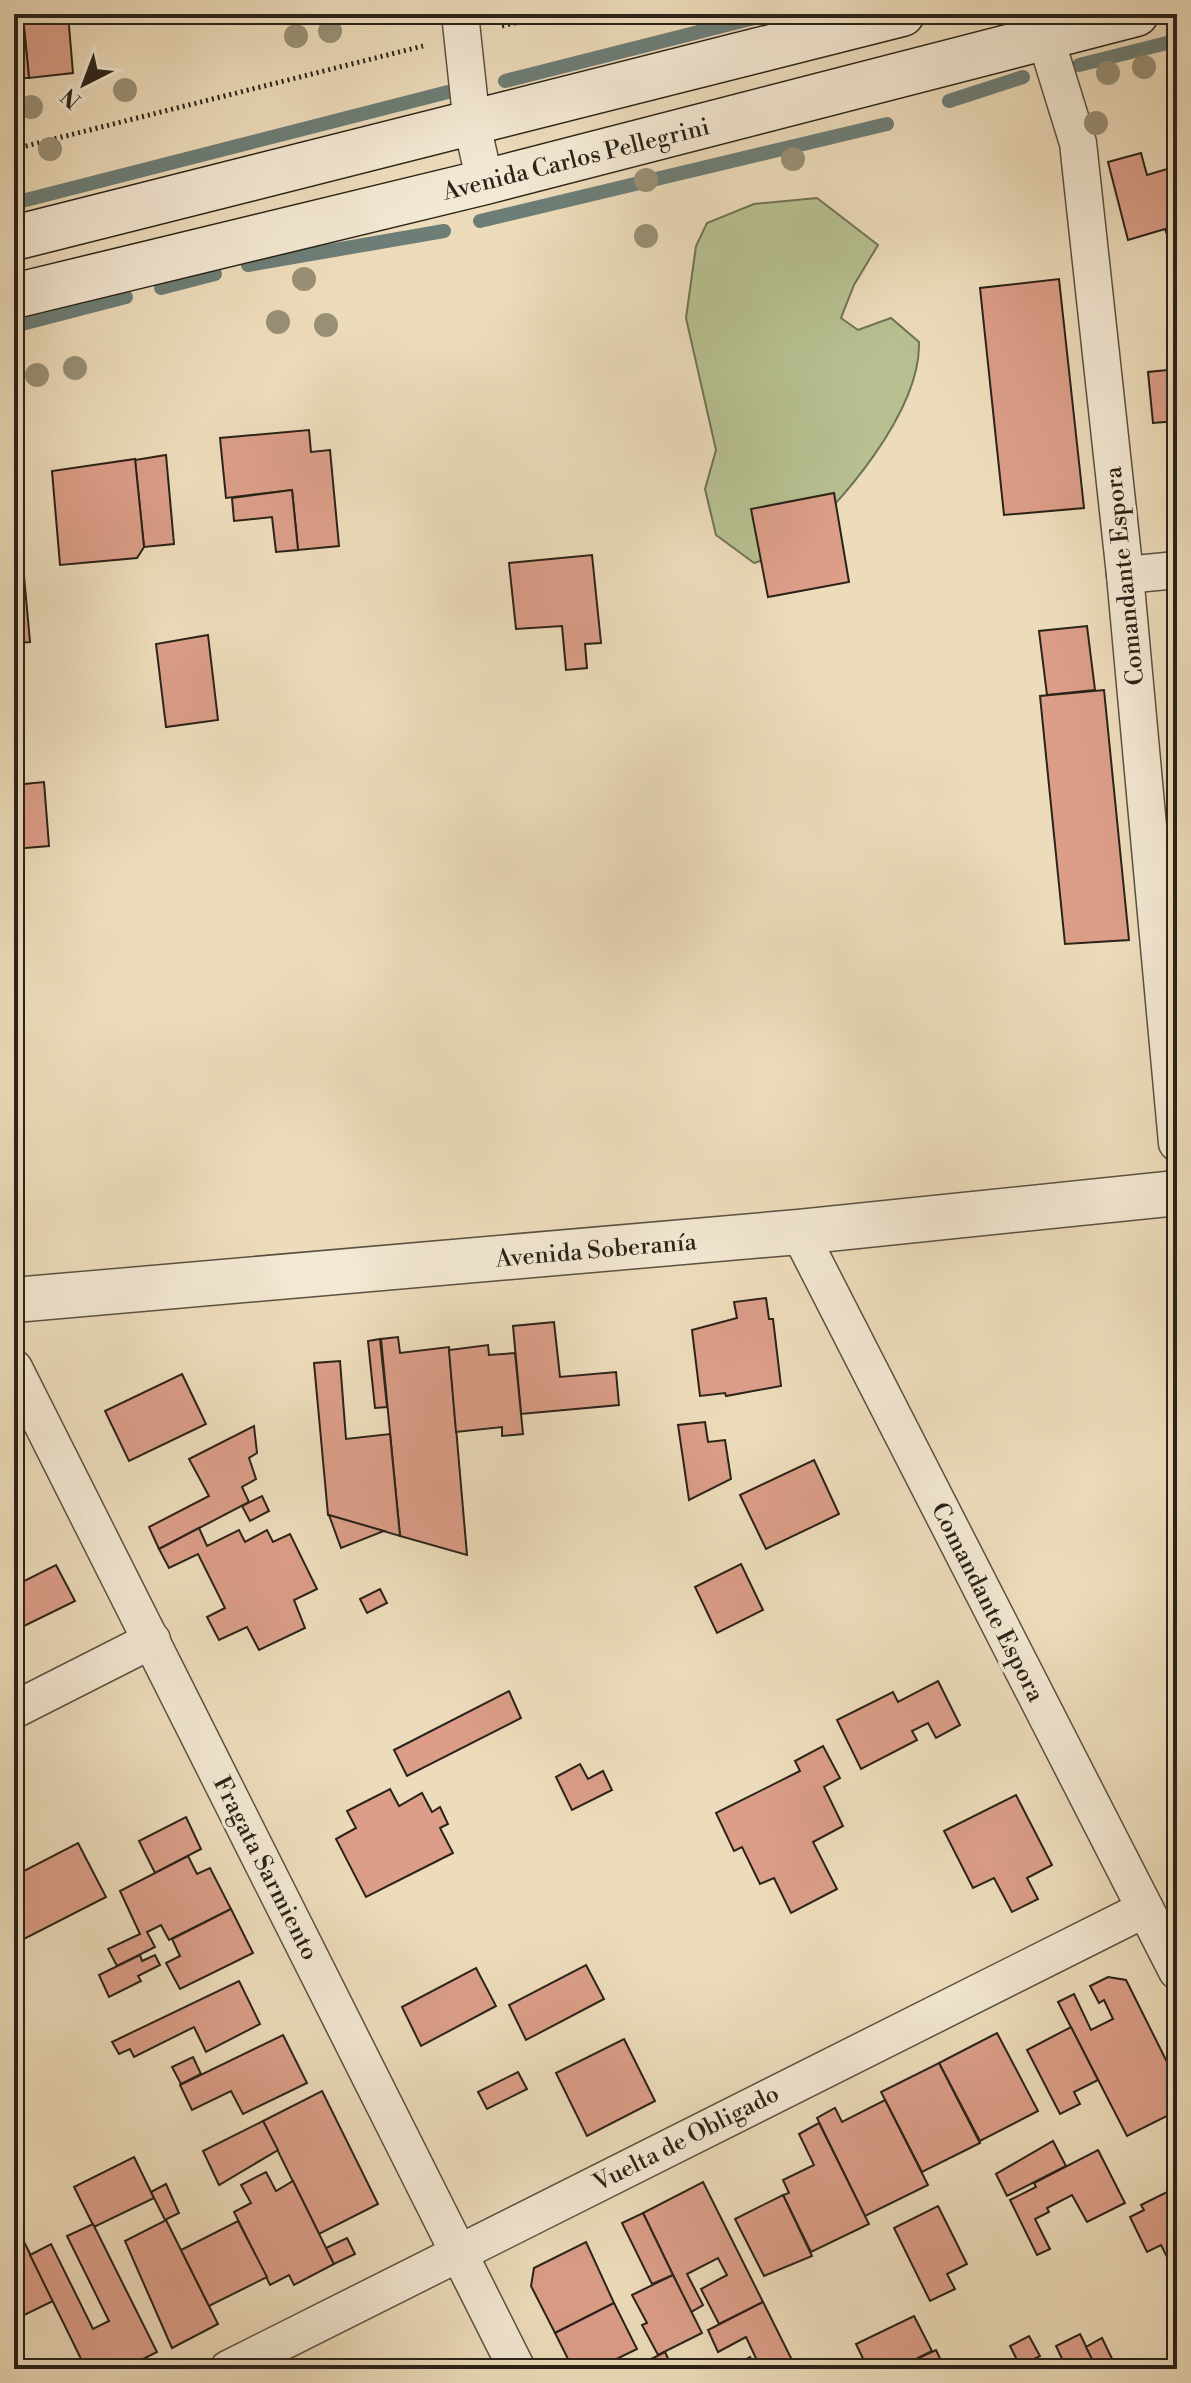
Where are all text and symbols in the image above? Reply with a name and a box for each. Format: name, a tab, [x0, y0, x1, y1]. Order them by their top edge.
north arrow	[44, 44, 124, 124]
text: N	[56, 81, 87, 114]
street label: Avenida Carlos Pellegrini	[439, 112, 713, 208]
street label: Comandante Espora	[1099, 464, 1151, 687]
street label: Avenida Soberanía	[493, 1227, 699, 1275]
street label: Comandante Espora	[924, 1498, 1051, 1708]
street label: Fragata Sarmiento	[206, 1772, 324, 1965]
street label: Vuelta de Obligado	[588, 2079, 784, 2199]

